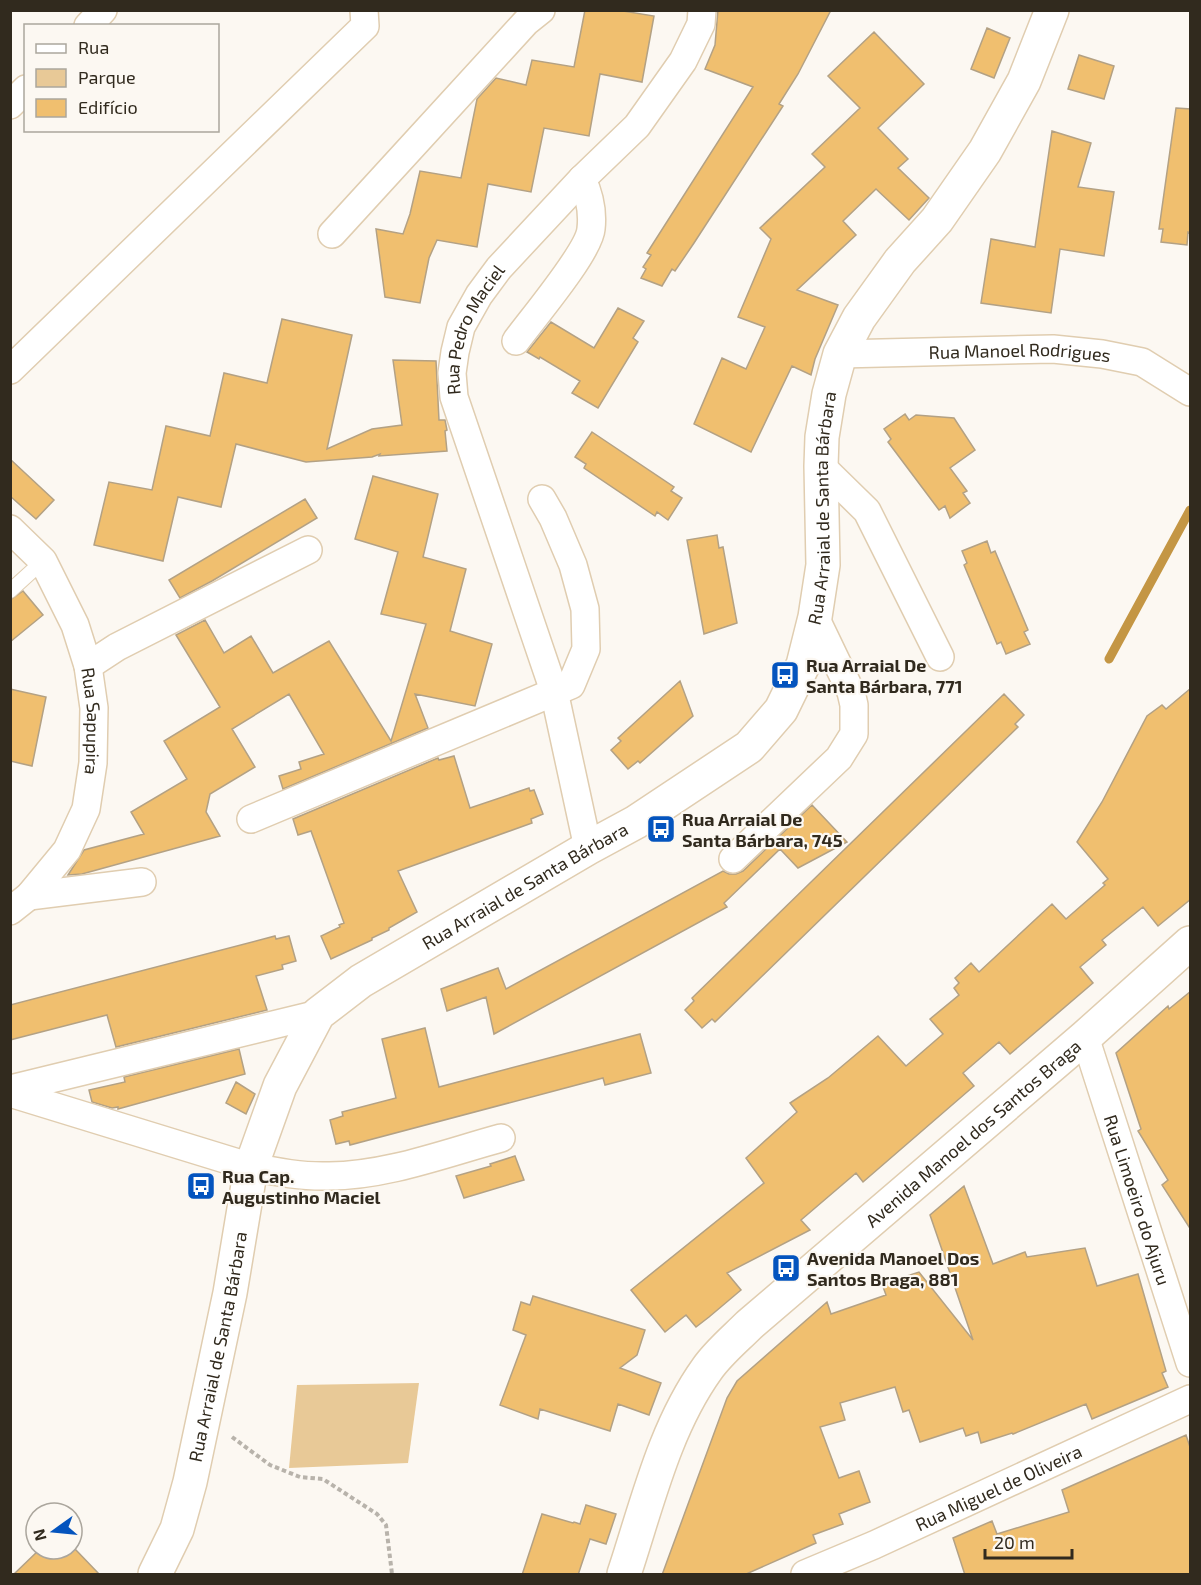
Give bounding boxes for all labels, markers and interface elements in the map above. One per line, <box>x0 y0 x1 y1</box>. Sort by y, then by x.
legend <box>24 24 219 132</box>
text: Rua <box>78 36 109 58</box>
text: Parque <box>78 66 136 88</box>
text: Edifício <box>78 96 138 118</box>
street label: Rua Pedro Maciel <box>441 259 509 396</box>
street label: Rua Manoel Rodrigues <box>928 338 1113 367</box>
street label: Rua Arraial de Santa Bárbara <box>803 389 840 627</box>
place label: Rua Arraial De Santa Bárbara, 771 <box>806 654 963 697</box>
bus stop icon: Rua Arraial De Santa Bárbara, 771 <box>769 659 801 691</box>
street label: Rua Sapupira <box>77 666 106 777</box>
place label: Rua Arraial De Santa Bárbara, 745 <box>682 808 843 851</box>
bus stop icon: Rua Arraial De Santa Bárbara, 745 <box>645 813 677 845</box>
street label: Rua Arraial de Santa Bárbara <box>418 818 632 954</box>
street label: Avenida Manoel dos Santos Braga <box>861 1035 1085 1231</box>
street label: Rua Limoeiro do Ajuru <box>1100 1112 1175 1288</box>
place label: Rua Cap. Augustinho Maciel <box>222 1165 381 1208</box>
bus stop icon: Rua Cap. Augustinho Maciel <box>185 1170 217 1202</box>
street label: Rua Arraial de Santa Bárbara <box>184 1230 251 1464</box>
place label: Avenida Manoel Dos Santos Braga, 881 <box>807 1247 979 1290</box>
bus stop icon: Avenida Manoel Dos Santos Braga, 881 <box>770 1252 802 1284</box>
street label: Rua Miguel de Oliveira <box>912 1440 1085 1535</box>
north arrow <box>24 1501 84 1561</box>
scale bar <box>985 1522 1072 1560</box>
text: N <box>28 1527 50 1543</box>
text: 20 m <box>994 1531 1035 1553</box>

